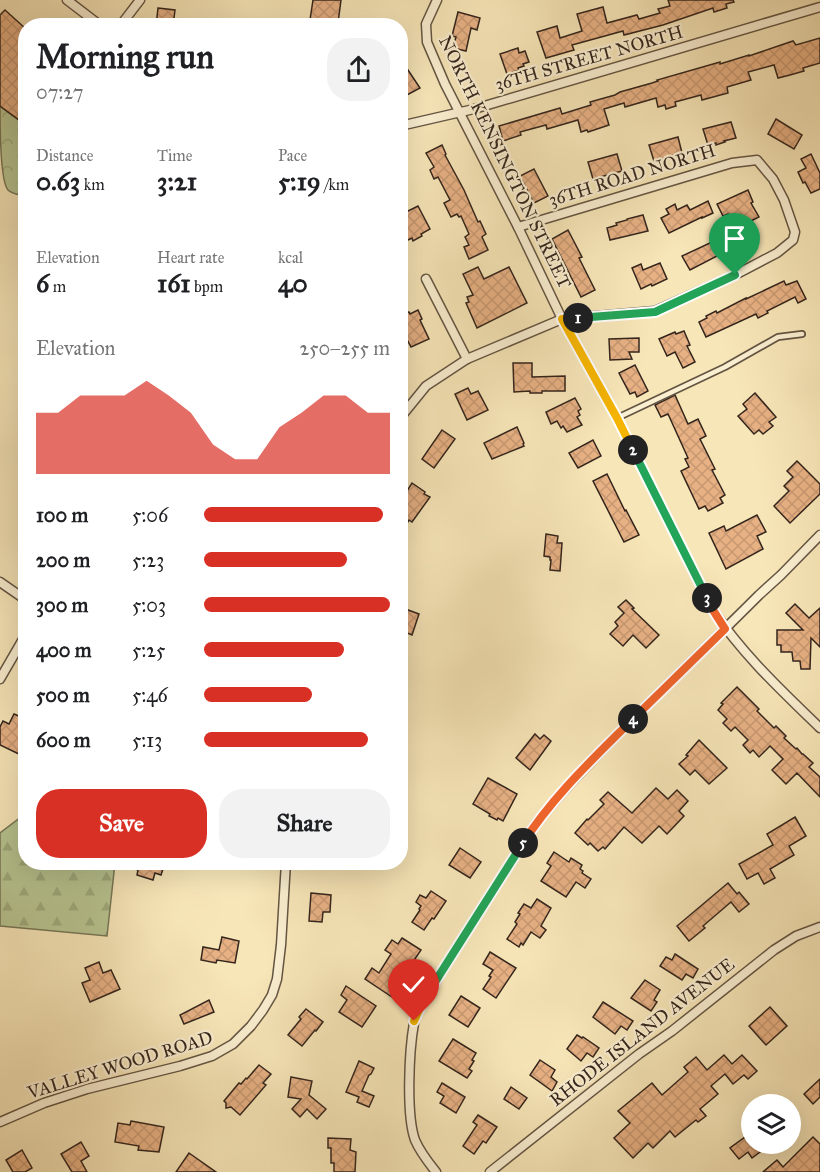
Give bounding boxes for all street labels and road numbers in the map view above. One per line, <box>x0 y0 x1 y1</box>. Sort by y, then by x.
street label: 36TH STREET NORTH <box>492 21 686 95</box>
street label: NORTH KENSINGTON STREET <box>434 32 576 292</box>
street label: 36TH ROAD NORTH <box>546 139 718 211</box>
street label: RHODE ISLAND AVENUE <box>545 953 739 1111</box>
street label: VALLEY WOOD ROAD <box>24 1026 215 1104</box>

